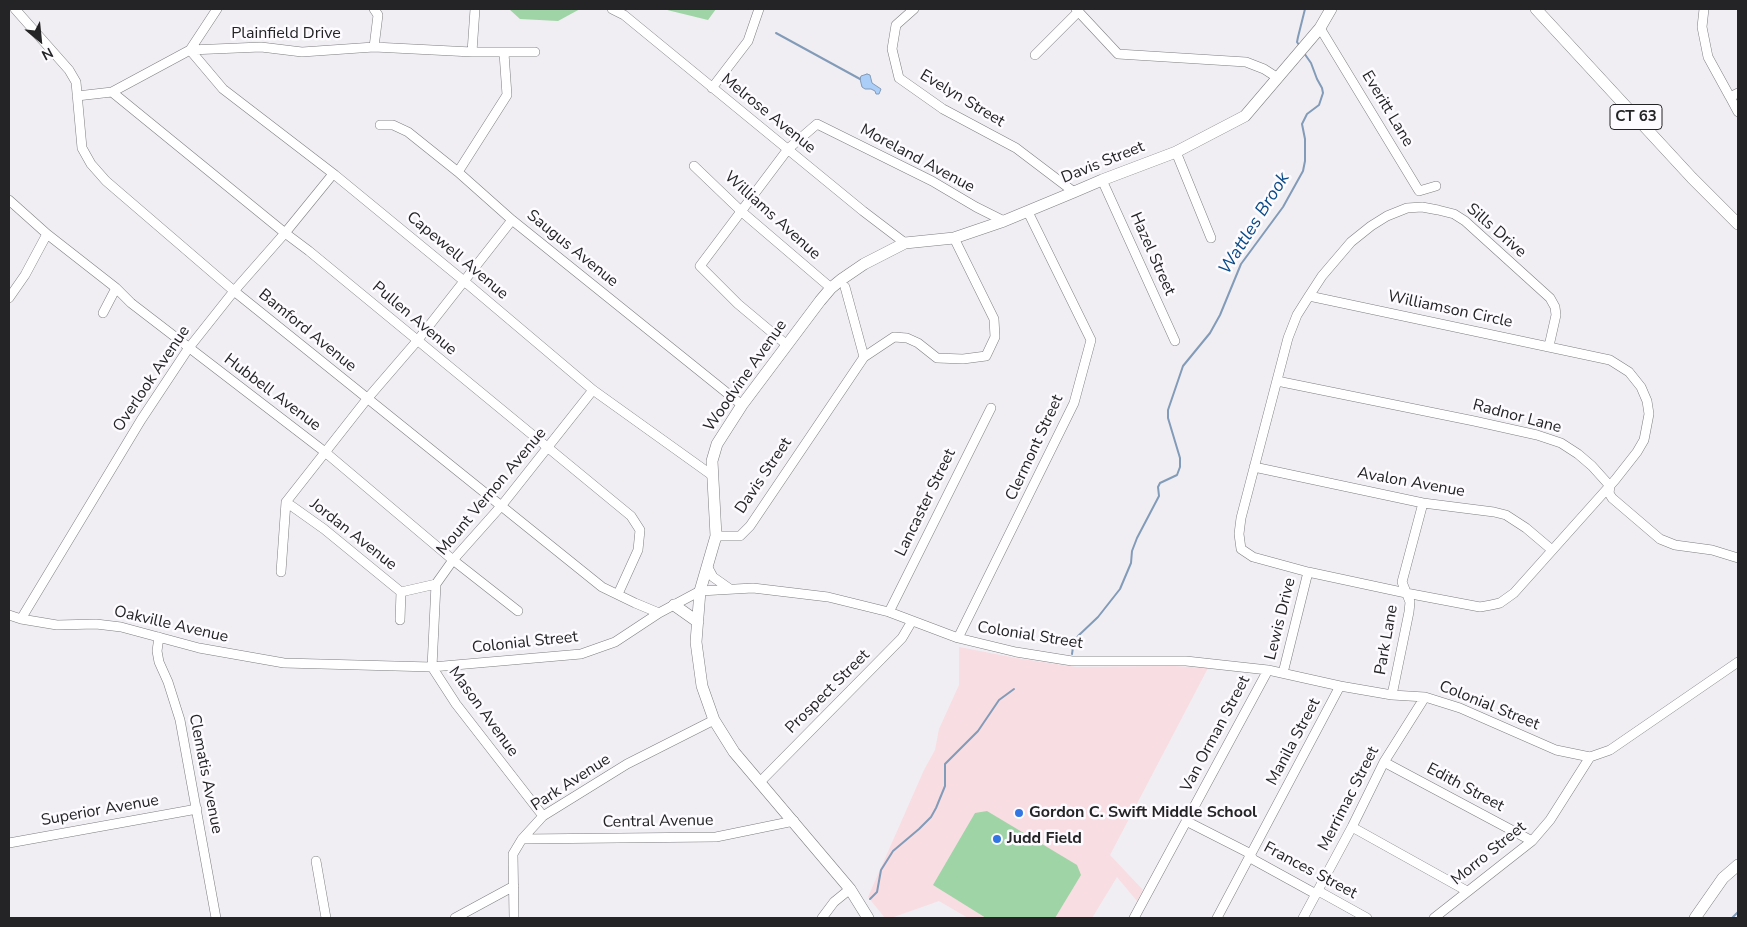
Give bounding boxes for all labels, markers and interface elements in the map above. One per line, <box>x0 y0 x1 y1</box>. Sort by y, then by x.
north arrow <box>15 15 65 65</box>
street label: Plainfield Drive <box>231 24 341 44</box>
text: N <box>38 43 56 65</box>
street label: Evelyn Street <box>916 66 1008 132</box>
street label: Everitt Lane <box>1357 68 1417 150</box>
street label: Melrose Avenue <box>717 70 819 158</box>
road number: CT 63 <box>1610 104 1662 130</box>
street label: Moreland Avenue <box>856 121 978 197</box>
street label: Davis Street <box>1059 138 1147 188</box>
street label: Williams Avenue <box>720 168 824 264</box>
water label: Wattles Brook <box>1215 169 1295 279</box>
street label: Sills Drive <box>1462 200 1530 262</box>
street label: Saugus Avenue <box>522 206 622 292</box>
street label: Capewell Avenue <box>402 208 512 304</box>
street label: Hazel Street <box>1125 209 1179 299</box>
street label: Pullen Avenue <box>368 278 460 360</box>
street label: Bamford Avenue <box>254 286 360 376</box>
street label: Williamson Circle <box>1386 287 1514 333</box>
street label: Woodvine Avenue <box>700 316 792 436</box>
street label: Overlook Avenue <box>109 322 195 436</box>
street label: Hubbell Avenue <box>220 350 324 436</box>
street label: Clermont Street <box>1002 392 1068 504</box>
street label: Radnor Lane <box>1471 396 1563 438</box>
street label: Mount Vernon Avenue <box>433 424 551 560</box>
street label: Davis Street <box>732 434 796 518</box>
street label: Lancaster Street <box>892 446 960 560</box>
street label: Avalon Avenue <box>1356 464 1466 502</box>
street label: Jordan Avenue <box>306 495 400 575</box>
street label: Lewis Drive <box>1262 576 1300 662</box>
street label: Oakville Avenue <box>112 602 230 648</box>
street label: Park Lane <box>1371 603 1403 677</box>
street label: Colonial Street <box>976 618 1084 654</box>
street label: Colonial Street <box>471 628 579 658</box>
street label: Prospect Street <box>782 646 874 738</box>
street label: Mason Avenue <box>444 663 522 761</box>
street label: Van Orman Street <box>1177 673 1255 795</box>
street label: Colonial Street <box>1436 677 1542 735</box>
street label: Manila Street <box>1263 695 1325 789</box>
street label: Clematis Avenue <box>184 712 226 836</box>
street label: Merrimac Street <box>1314 744 1384 854</box>
street label: Park Avenue <box>528 750 614 816</box>
street label: Edith Street <box>1423 760 1507 816</box>
street label: Superior Avenue <box>40 791 160 831</box>
place label: Gordon C. Swift Middle School <box>1029 803 1257 823</box>
marker: Gordon C. Swift Middle School <box>1013 807 1025 819</box>
street label: Central Avenue <box>602 811 714 833</box>
street label: Morro Street <box>1448 818 1530 890</box>
place label: Judd Field <box>1007 829 1082 849</box>
marker: Judd Field <box>991 833 1003 845</box>
street label: Frances Street <box>1260 838 1360 904</box>

